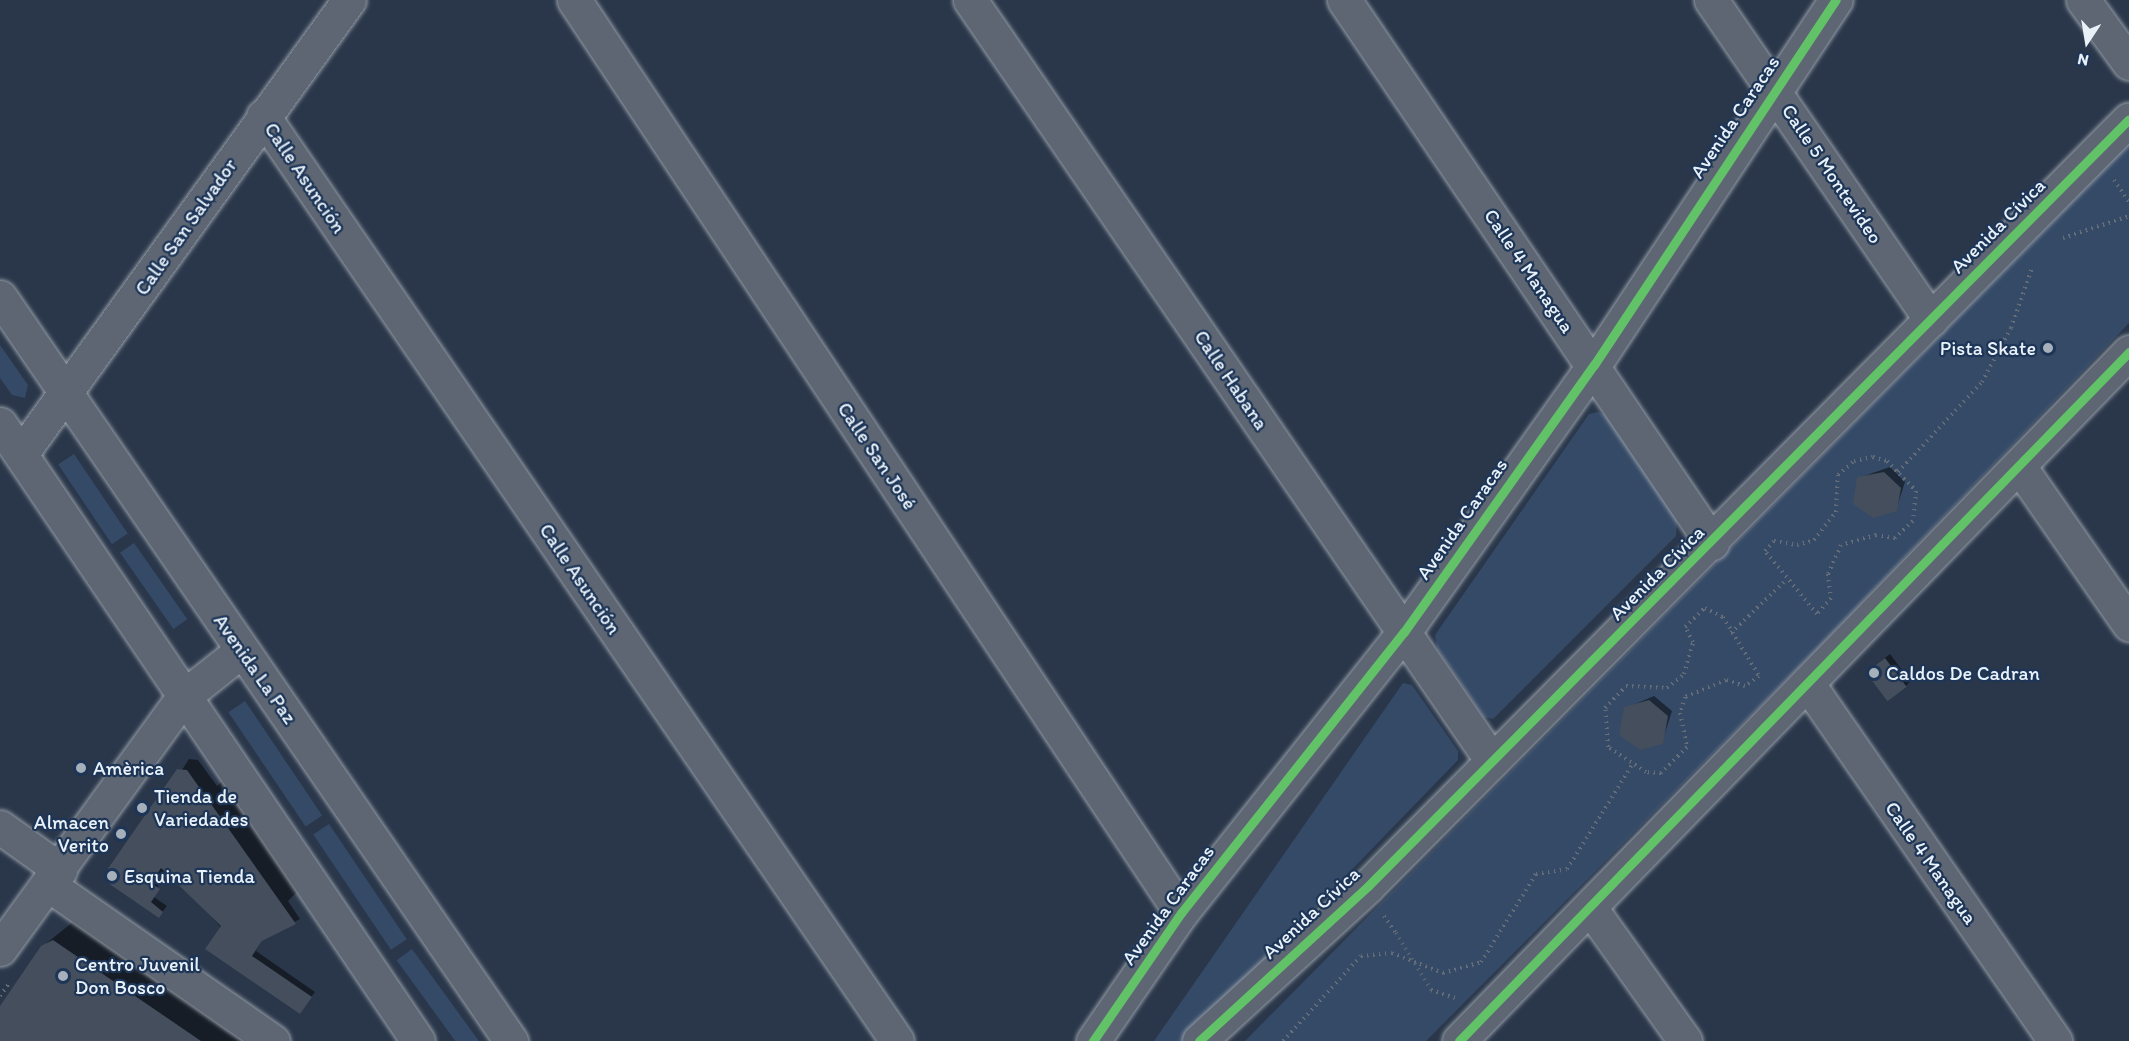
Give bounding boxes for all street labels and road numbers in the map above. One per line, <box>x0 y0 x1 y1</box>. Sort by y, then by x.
street label: Avenida Caracas <box>1685 51 1785 183</box>
street label: Calle 5 Montevideo <box>1777 100 1887 248</box>
street label: Calle Asunción <box>259 118 351 238</box>
street label: Calle San Salvador <box>130 154 242 300</box>
street label: Avenida Cívica <box>1946 174 2050 278</box>
street label: Calle 4 Managua <box>1479 205 1579 337</box>
street label: Calle Habana <box>1189 326 1273 434</box>
street label: Calle San José <box>832 398 922 514</box>
street label: Avenida Caracas <box>1411 454 1513 584</box>
street label: Calle Asunción <box>534 519 626 639</box>
street label: Avenida Cívica <box>1605 521 1709 625</box>
street label: Avenida La Paz <box>208 610 302 728</box>
street label: Calle 4 Managua <box>1880 797 1982 929</box>
street label: Avenida Caracas <box>1116 840 1220 970</box>
street label: Avenida Cívica <box>1257 862 1365 964</box>

